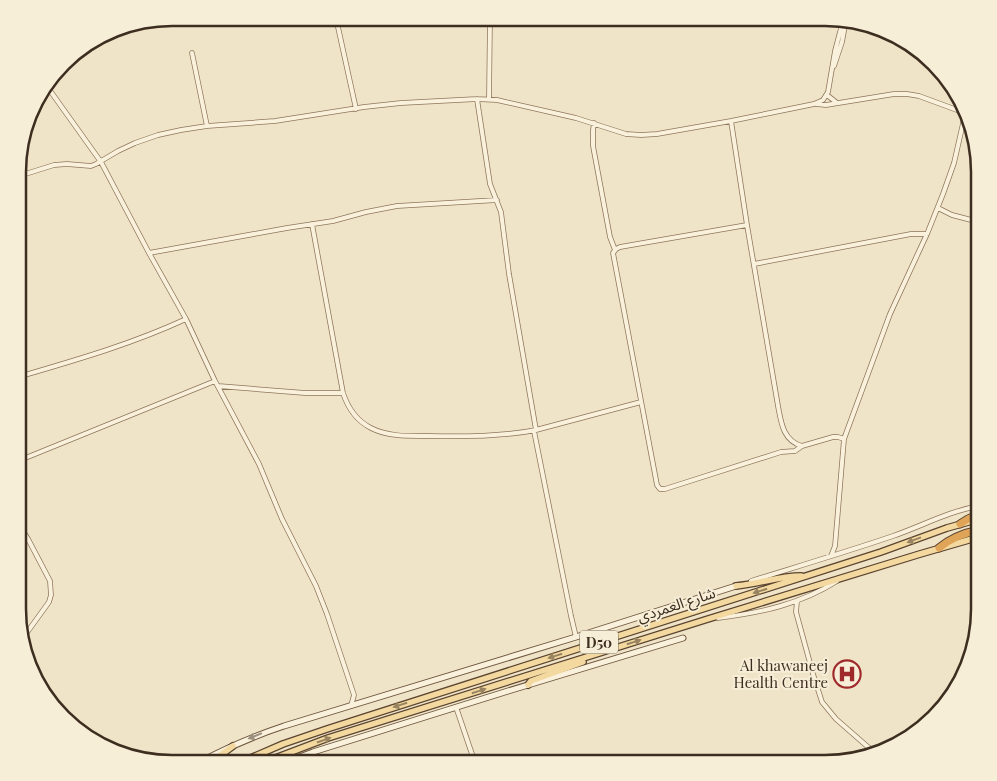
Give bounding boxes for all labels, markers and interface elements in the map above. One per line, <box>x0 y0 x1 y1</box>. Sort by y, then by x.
one-way arrow <box>907 537 922 544</box>
street label: شارع العمردي <box>634 582 719 629</box>
one-way arrow <box>752 587 767 595</box>
road number: D50 <box>580 630 618 654</box>
one-way arrow <box>627 638 642 645</box>
one-way arrow <box>547 652 562 660</box>
place label: Al khawaneej Health Centre <box>734 655 828 692</box>
hospital icon: Al khawaneej Health Centre <box>832 659 862 689</box>
one-way arrow <box>472 686 487 694</box>
one-way arrow <box>392 702 407 710</box>
one-way arrow <box>248 733 262 741</box>
one-way arrow <box>317 735 332 743</box>

